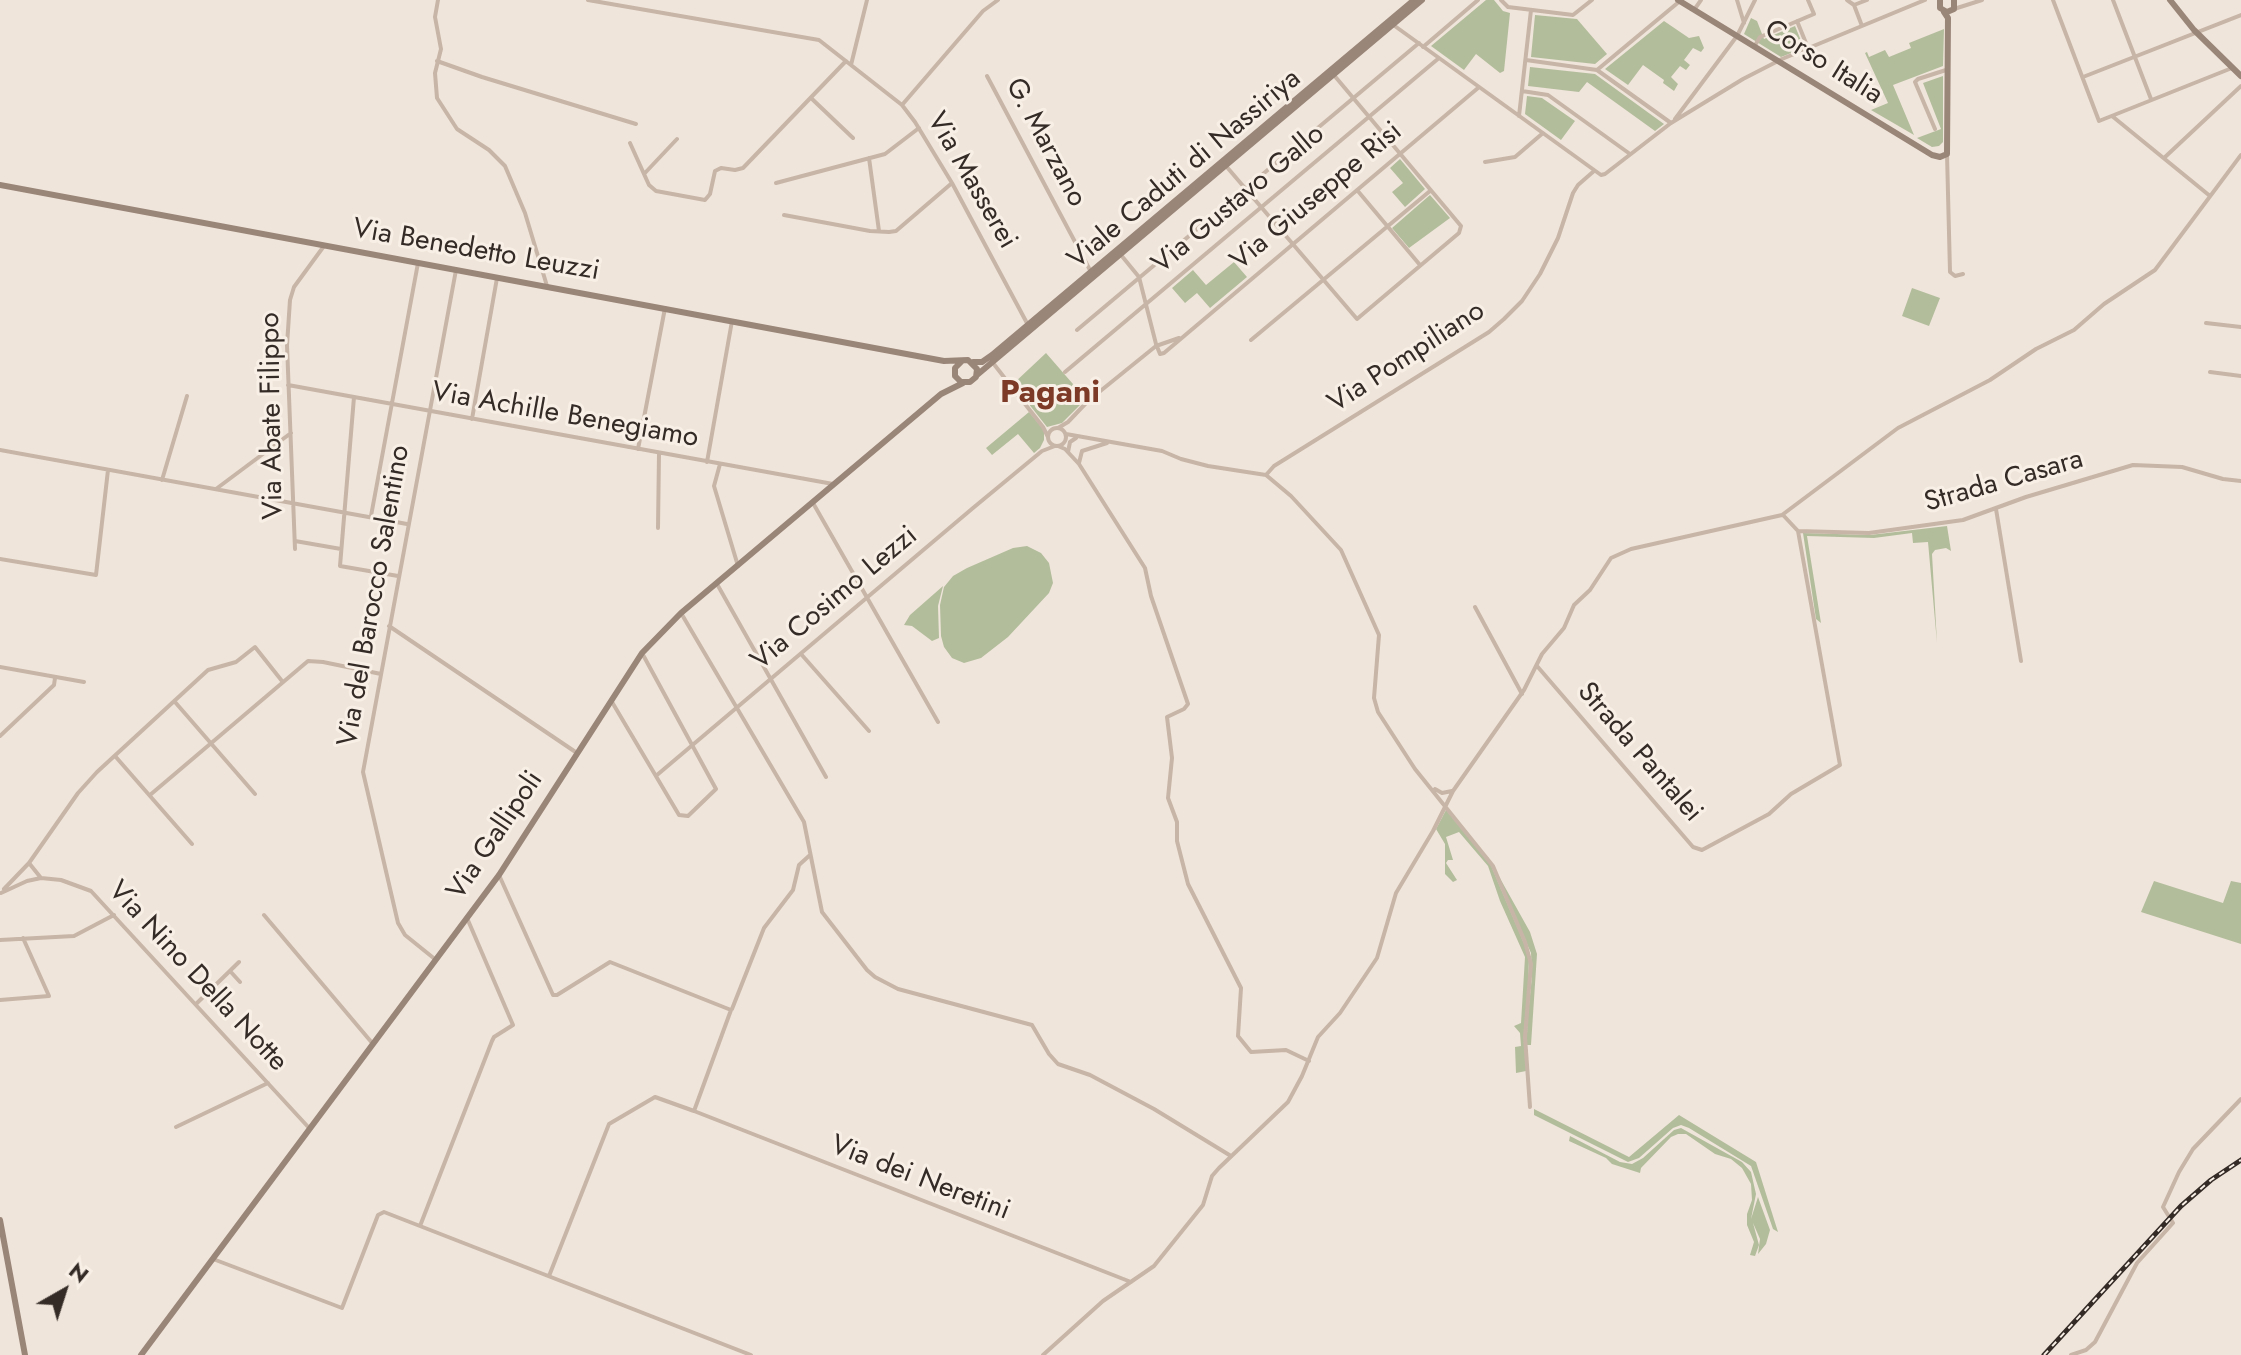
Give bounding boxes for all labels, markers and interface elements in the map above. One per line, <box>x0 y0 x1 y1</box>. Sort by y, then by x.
street label: Corso Italia <box>1758 13 1888 113</box>
street label: Viale Caduti di Nassiriya <box>1062 63 1308 277</box>
street label: G. Marzano <box>997 73 1093 213</box>
street label: Via Masserei <box>919 107 1023 255</box>
street label: Via Giuseppe Risi <box>1225 116 1409 278</box>
street label: Via Gustavo Gallo <box>1146 118 1332 282</box>
street label: Via Benedetto Leuzzi <box>350 213 602 289</box>
street label: Via Pompiliano <box>1323 295 1491 421</box>
street label: Via Abate Filippo <box>254 312 292 520</box>
district label: Pagani <box>1000 375 1100 413</box>
street label: Via Achille Benegiamo <box>429 376 701 456</box>
street label: Via del Barocco Salentino <box>332 443 418 749</box>
street label: Strada Casara <box>1921 443 2087 521</box>
street label: Via Cosimo Lezzi <box>745 520 925 678</box>
street label: Strada Pantalei <box>1569 676 1709 830</box>
street label: Via Gallipoli <box>441 765 551 907</box>
street label: Via Nino Della Notte <box>100 875 294 1079</box>
street label: Via dei Neretini <box>826 1129 1014 1229</box>
north arrow <box>24 1251 104 1331</box>
text: N <box>62 1254 96 1290</box>

